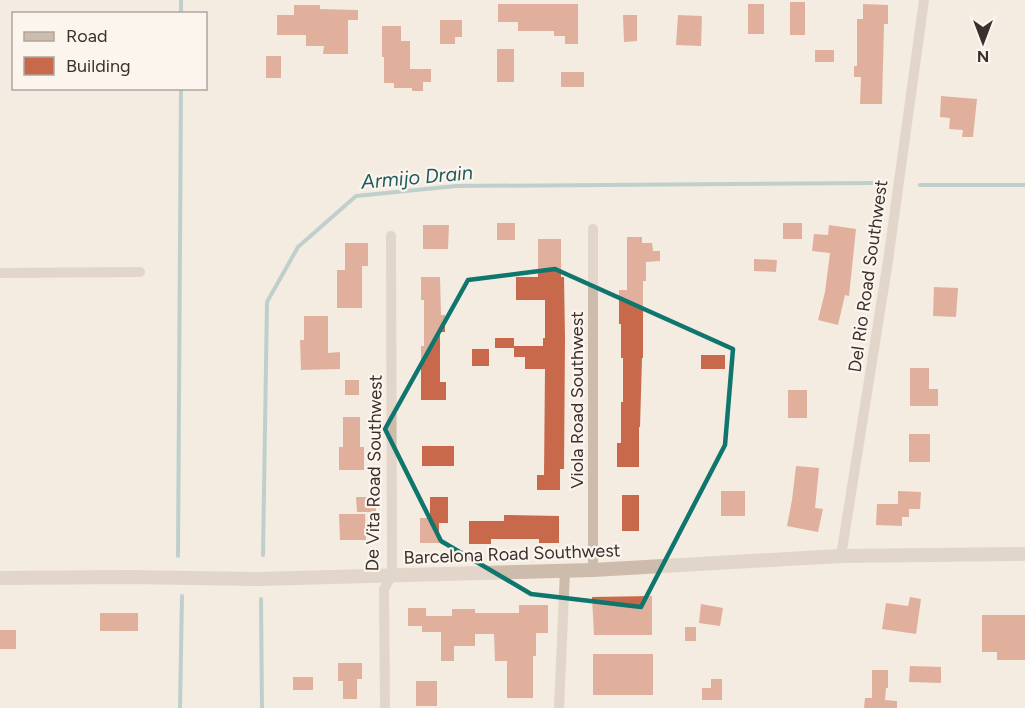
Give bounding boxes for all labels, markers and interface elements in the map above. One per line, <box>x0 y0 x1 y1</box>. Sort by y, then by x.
legend <box>12 12 207 90</box>
north arrow <box>953 12 1013 72</box>
text: Road <box>66 25 107 47</box>
text: N <box>977 47 989 66</box>
text: Building <box>66 55 131 77</box>
water label: Armijo Drain <box>359 160 474 194</box>
street label: Del Rio Road Southwest <box>844 178 892 374</box>
street label: Viola Road Southwest <box>566 311 588 489</box>
street label: De Vita Road Southwest <box>361 374 387 572</box>
street label: Barcelona Road Southwest <box>403 539 621 569</box>

